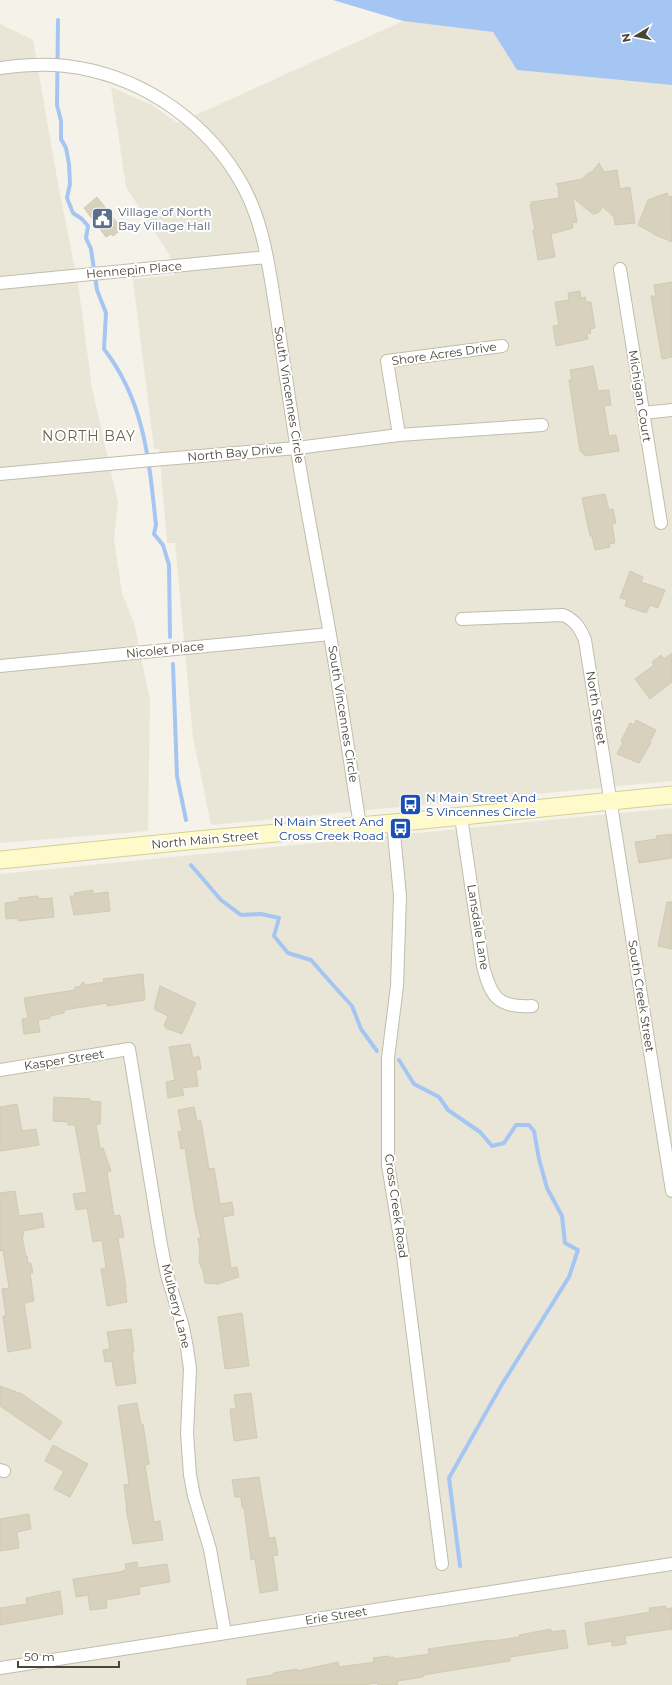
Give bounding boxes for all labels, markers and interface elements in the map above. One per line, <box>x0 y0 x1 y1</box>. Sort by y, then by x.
north arrow <box>616 16 656 56</box>
text: N <box>618 32 634 43</box>
place label: Village of North Bay Village Hall <box>118 204 212 233</box>
public building icon: Village of North Bay Village Hall <box>90 206 116 232</box>
street label: Hennepin Place <box>86 258 182 281</box>
street label: South Vincennes Circle <box>271 325 308 465</box>
street label: Shore Acres Drive <box>391 339 497 368</box>
street label: Michigan Court <box>626 349 655 443</box>
district label: NORTH BAY <box>42 427 136 445</box>
street label: North Bay Drive <box>187 441 283 464</box>
street label: Nicolet Place <box>125 638 205 661</box>
street label: South Vincennes Circle <box>325 644 362 784</box>
street label: North Street <box>583 670 610 746</box>
place label: N Main Street And S Vincennes Circle <box>426 790 536 819</box>
bus stop icon: N Main Street And S Vincennes Circle <box>398 792 424 818</box>
place label: N Main Street And Cross Creek Road <box>274 814 384 843</box>
bus stop icon: N Main Street And Cross Creek Road <box>387 816 413 842</box>
street label: North Main Street <box>151 827 259 852</box>
street label: Lansdale Lane <box>464 883 493 971</box>
street label: South Creek Street <box>625 939 658 1053</box>
street label: Kasper Street <box>23 1046 105 1073</box>
street label: Cross Creek Road <box>382 1153 411 1259</box>
street label: Mulberry Lane <box>159 1262 194 1350</box>
street label: Erie Street <box>304 1603 368 1628</box>
scale bar <box>18 1643 119 1669</box>
text: 50 m <box>24 1649 55 1664</box>

